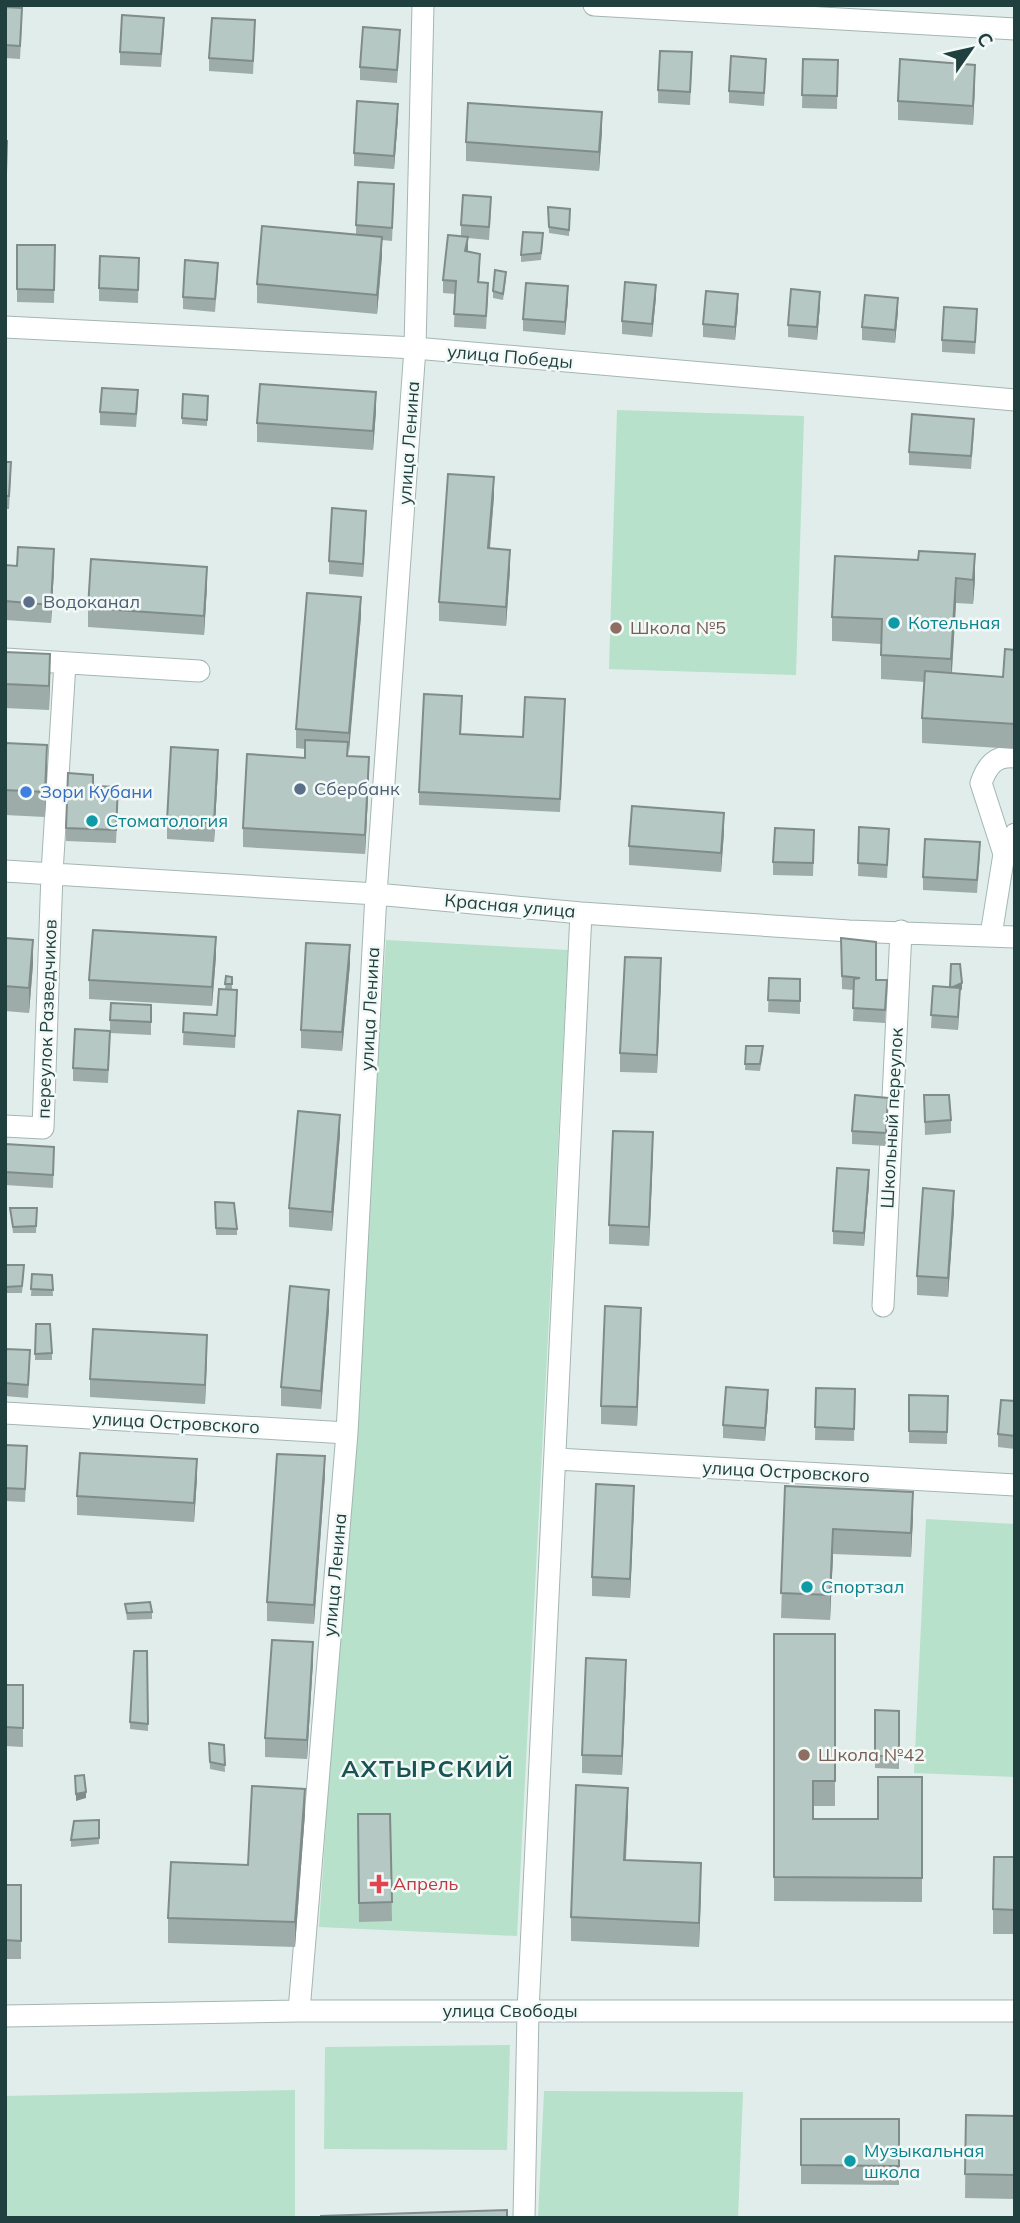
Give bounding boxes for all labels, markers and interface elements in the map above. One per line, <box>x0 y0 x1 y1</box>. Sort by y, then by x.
north arrow <box>936 14 1006 84</box>
text: С <box>972 27 999 52</box>
street label: улица Победы <box>446 340 574 373</box>
street label: улица Ленина <box>393 380 424 506</box>
place label: Водоканал <box>43 590 140 613</box>
marker: Водоканал <box>21 594 37 610</box>
place label: Котельная <box>908 611 1000 634</box>
marker: Котельная <box>886 615 902 631</box>
place label: Школа №5 <box>630 616 726 639</box>
marker: Школа №5 <box>608 620 624 636</box>
place label: Сбербанк <box>314 777 400 800</box>
place label: Зори Кубани <box>40 780 153 803</box>
marker: Сбербанк <box>292 781 308 797</box>
marker: Зори Кубани <box>18 784 34 800</box>
place label: Стоматология <box>106 809 228 832</box>
marker: Стоматология <box>84 813 100 829</box>
street label: Красная улица <box>443 888 577 923</box>
street label: переулок Разведчиков <box>32 919 61 1119</box>
street label: улица Ленина <box>355 946 384 1072</box>
street label: Школьный переулок <box>875 1027 908 1209</box>
street label: улица Островского <box>92 1407 260 1438</box>
street label: улица Островского <box>702 1456 870 1487</box>
street label: улица Ленина <box>318 1512 351 1638</box>
place label: Спортзал <box>821 1575 904 1598</box>
marker: Спортзал <box>799 1579 815 1595</box>
place label: Школа №42 <box>818 1743 925 1766</box>
marker: Школа №42 <box>796 1747 812 1763</box>
district label: АХТЫРСКИЙ <box>341 1753 515 1783</box>
place label: Апрель <box>393 1872 458 1895</box>
marker: Апрель <box>371 1876 387 1892</box>
street label: улица Свободы <box>442 1999 578 2022</box>
place label: Музыкальная школа <box>864 2139 984 2183</box>
marker: Музыкальная школа <box>842 2153 858 2169</box>

